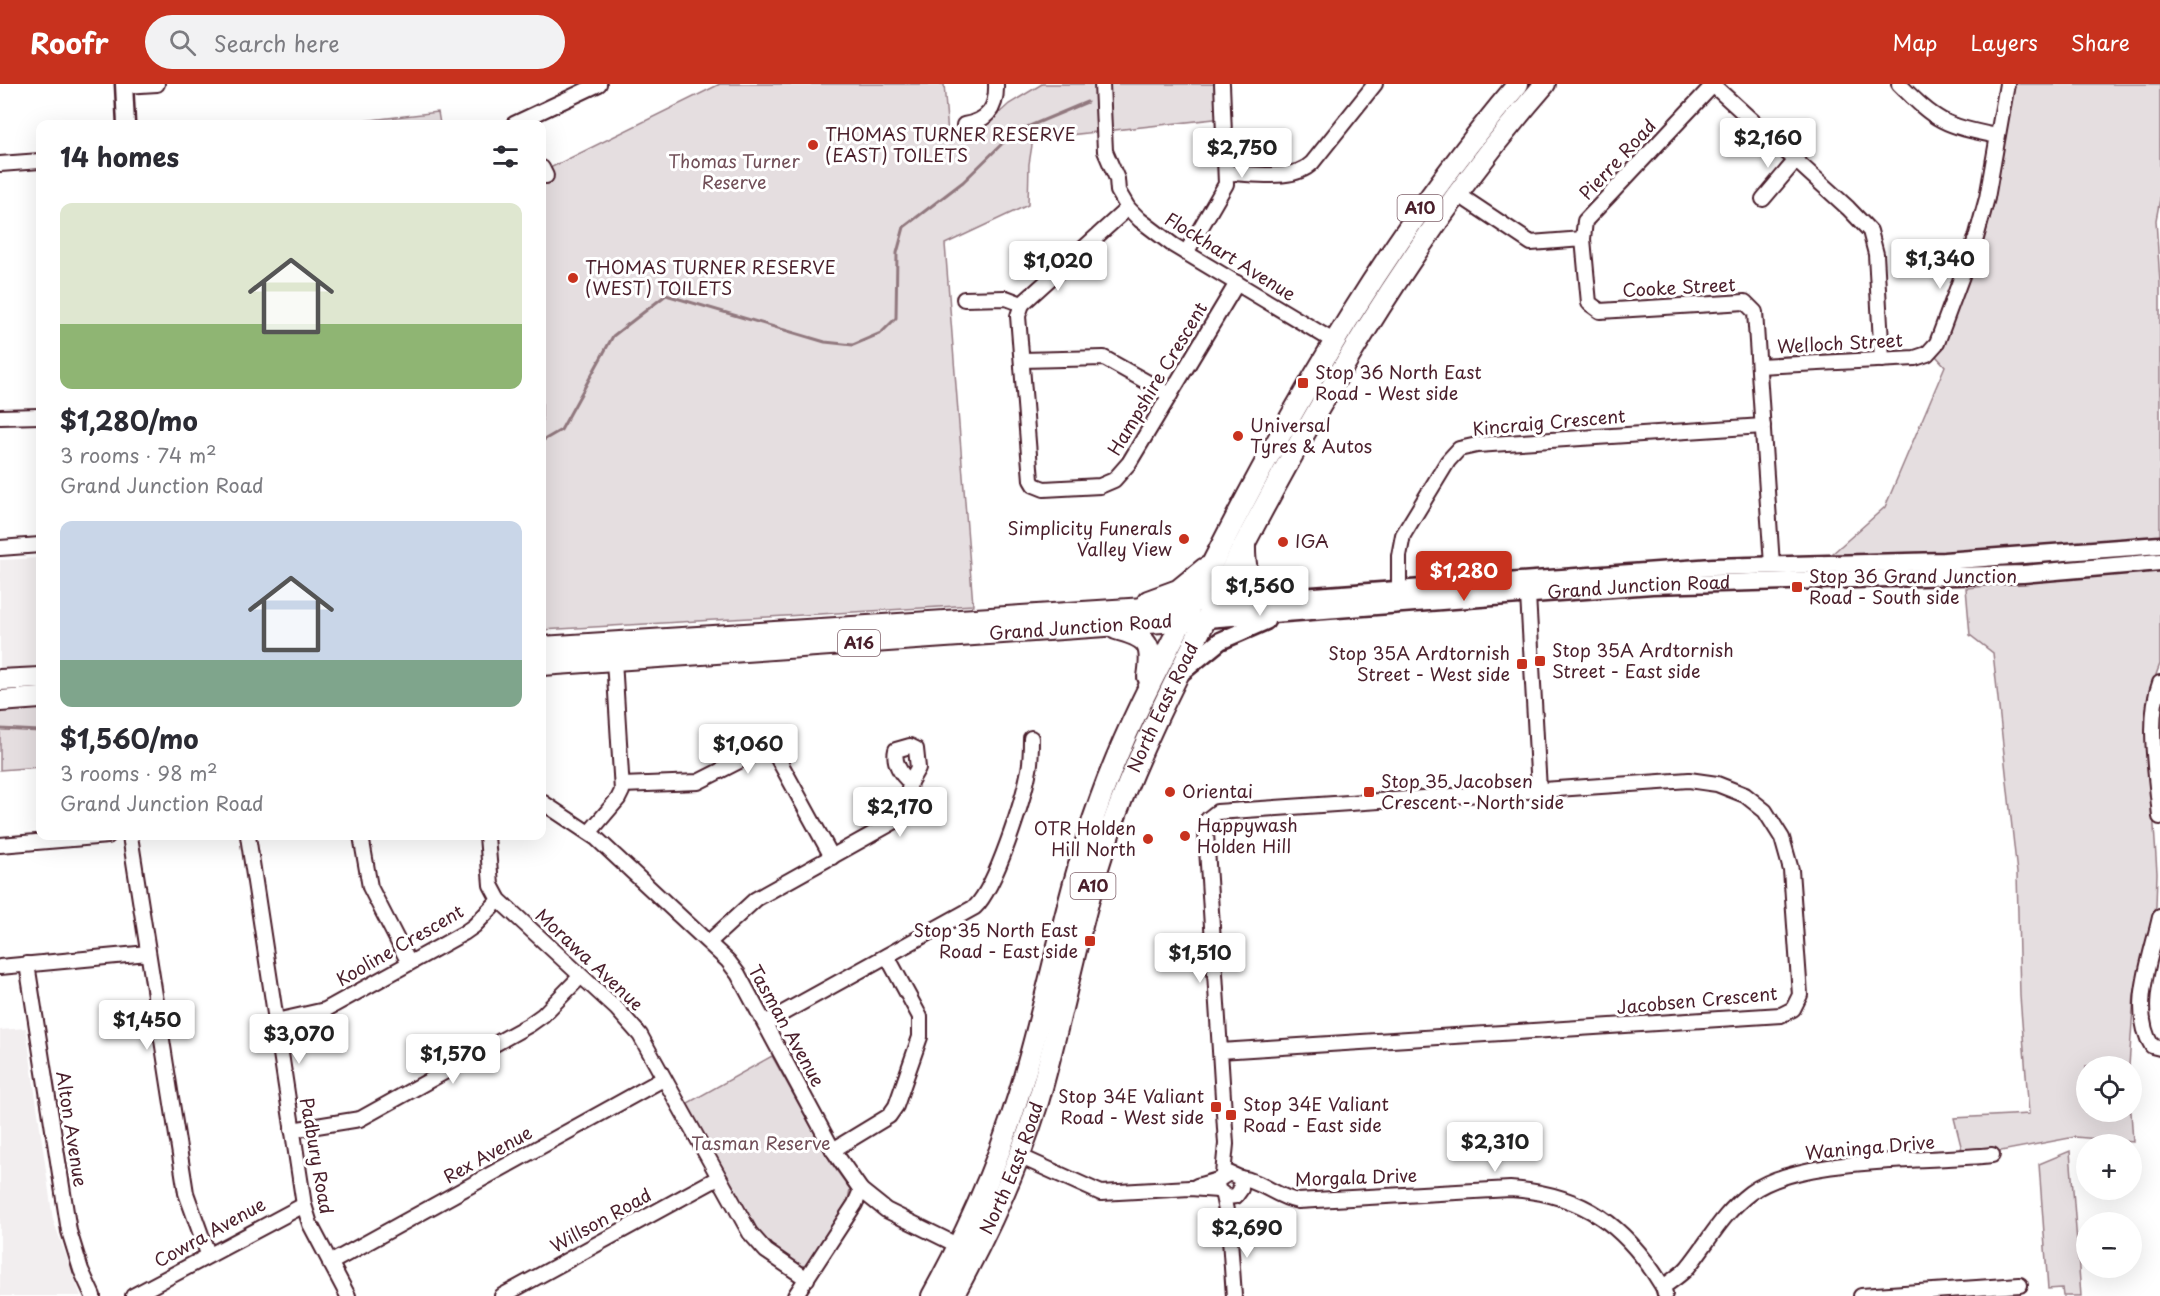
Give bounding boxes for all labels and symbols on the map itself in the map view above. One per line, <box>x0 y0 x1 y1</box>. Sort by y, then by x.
street label: Pierre Road <box>1572 112 1662 205</box>
pin: $2,160 <box>1719 118 1817 169</box>
place label: THOMAS TURNER RESERVE (EAST) TOILETS <box>825 120 1076 168</box>
pin: $2,750 <box>1193 128 1291 179</box>
marker: THOMAS TURNER RESERVE (EAST) TOILETS <box>806 138 820 152</box>
park label: Thomas Turner Reserve <box>668 147 800 195</box>
road number: A10 <box>1398 195 1442 221</box>
street label: Flockhart Avenue <box>1160 205 1302 307</box>
pin: $1,340 <box>1891 239 1989 290</box>
pin: $1,020 <box>1009 241 1107 292</box>
place label: THOMAS TURNER RESERVE (WEST) TOILETS <box>585 253 836 301</box>
street label: Cooke Street <box>1622 270 1736 303</box>
marker: THOMAS TURNER RESERVE (WEST) TOILETS <box>566 271 580 285</box>
street label: Hampshire Crescent <box>1100 296 1213 460</box>
street label: Welloch Street <box>1776 326 1904 359</box>
place label: Stop 36 North East Road - West side <box>1315 358 1482 406</box>
marker: Stop 36 North East Road - West side <box>1296 376 1310 390</box>
street label: Kincraig Crescent <box>1471 401 1626 442</box>
place label: Universal Tyres & Autos <box>1250 411 1372 459</box>
marker: Universal Tyres & Autos <box>1231 429 1245 443</box>
place label: Simplicity Funerals Valley View <box>1007 514 1172 562</box>
place label: IGA <box>1295 527 1329 554</box>
marker: Simplicity Funerals Valley View <box>1177 532 1191 546</box>
marker: IGA <box>1276 535 1290 549</box>
pin: $1,280 <box>1415 551 1513 602</box>
place label: Stop 36 Grand Junction Road - South side <box>1809 562 2017 610</box>
pin: $1,560 <box>1211 566 1309 617</box>
street label: Grand Junction Road <box>1546 568 1731 605</box>
marker: Stop 36 Grand Junction Road - South side <box>1790 580 1804 594</box>
street label: Grand Junction Road <box>988 606 1173 646</box>
road number: A16 <box>838 630 880 656</box>
place label: Stop 35A Ardtornish Street - East side <box>1552 636 1734 684</box>
street label: North East Road <box>1119 637 1204 776</box>
place label: Stop 35A Ardtornish Street - West side <box>1328 639 1510 687</box>
marker: Stop 35A Ardtornish Street - East side <box>1533 654 1547 668</box>
marker: Stop 35A Ardtornish Street - West side <box>1515 657 1529 671</box>
pin: $1,060 <box>699 724 797 775</box>
place label: Stop 35 Jacobsen Crescent - North side <box>1381 767 1564 815</box>
place label: Orientai <box>1182 777 1253 804</box>
marker: Orientai <box>1163 785 1177 799</box>
marker: Stop 35 Jacobsen Crescent - North side <box>1362 785 1376 799</box>
pin: $2,170 <box>851 787 949 838</box>
place label: Happywash Holden Hill <box>1197 811 1298 859</box>
place label: OTR Holden Hill North <box>1034 814 1136 862</box>
marker: Happywash Holden Hill <box>1178 829 1192 843</box>
marker: OTR Holden Hill North <box>1141 832 1155 846</box>
road number: A10 <box>1070 873 1116 899</box>
street label: Kooline Crescent <box>330 897 468 992</box>
street label: Morawa Avenue <box>530 902 650 1016</box>
place label: Stop 35 North East Road - East side <box>913 916 1078 964</box>
pin: $1,510 <box>1151 933 1249 984</box>
marker: Stop 35 North East Road - East side <box>1083 934 1097 948</box>
street label: Tasman Avenue <box>743 959 832 1091</box>
street label: Jacobsen Crescent <box>1615 979 1778 1020</box>
pin: $1,450 <box>98 1000 196 1051</box>
pin: $3,070 <box>250 1014 348 1065</box>
pin: $1,570 <box>404 1034 502 1085</box>
street label: Alton Avenue <box>50 1069 95 1189</box>
place label: Stop 34E Valiant Road - West side <box>1058 1082 1204 1130</box>
place label: Stop 34E Valiant Road - East side <box>1243 1090 1389 1138</box>
street label: Padbury Road <box>294 1095 341 1216</box>
street label: North East Road <box>972 1098 1049 1239</box>
marker: Stop 34E Valiant Road - West side <box>1209 1100 1223 1114</box>
marker: Stop 34E Valiant Road - East side <box>1224 1108 1238 1122</box>
street label: Rex Avenue <box>438 1118 537 1189</box>
pin: $2,310 <box>1446 1122 1544 1173</box>
street label: Waninga Drive <box>1804 1127 1936 1166</box>
park label: Tasman Reserve <box>691 1129 831 1156</box>
street label: Morgala Drive <box>1294 1161 1418 1192</box>
street label: Willson Road <box>545 1181 656 1259</box>
street label: Cowra Avenue <box>149 1190 270 1273</box>
pin: $2,690 <box>1198 1208 1296 1259</box>

